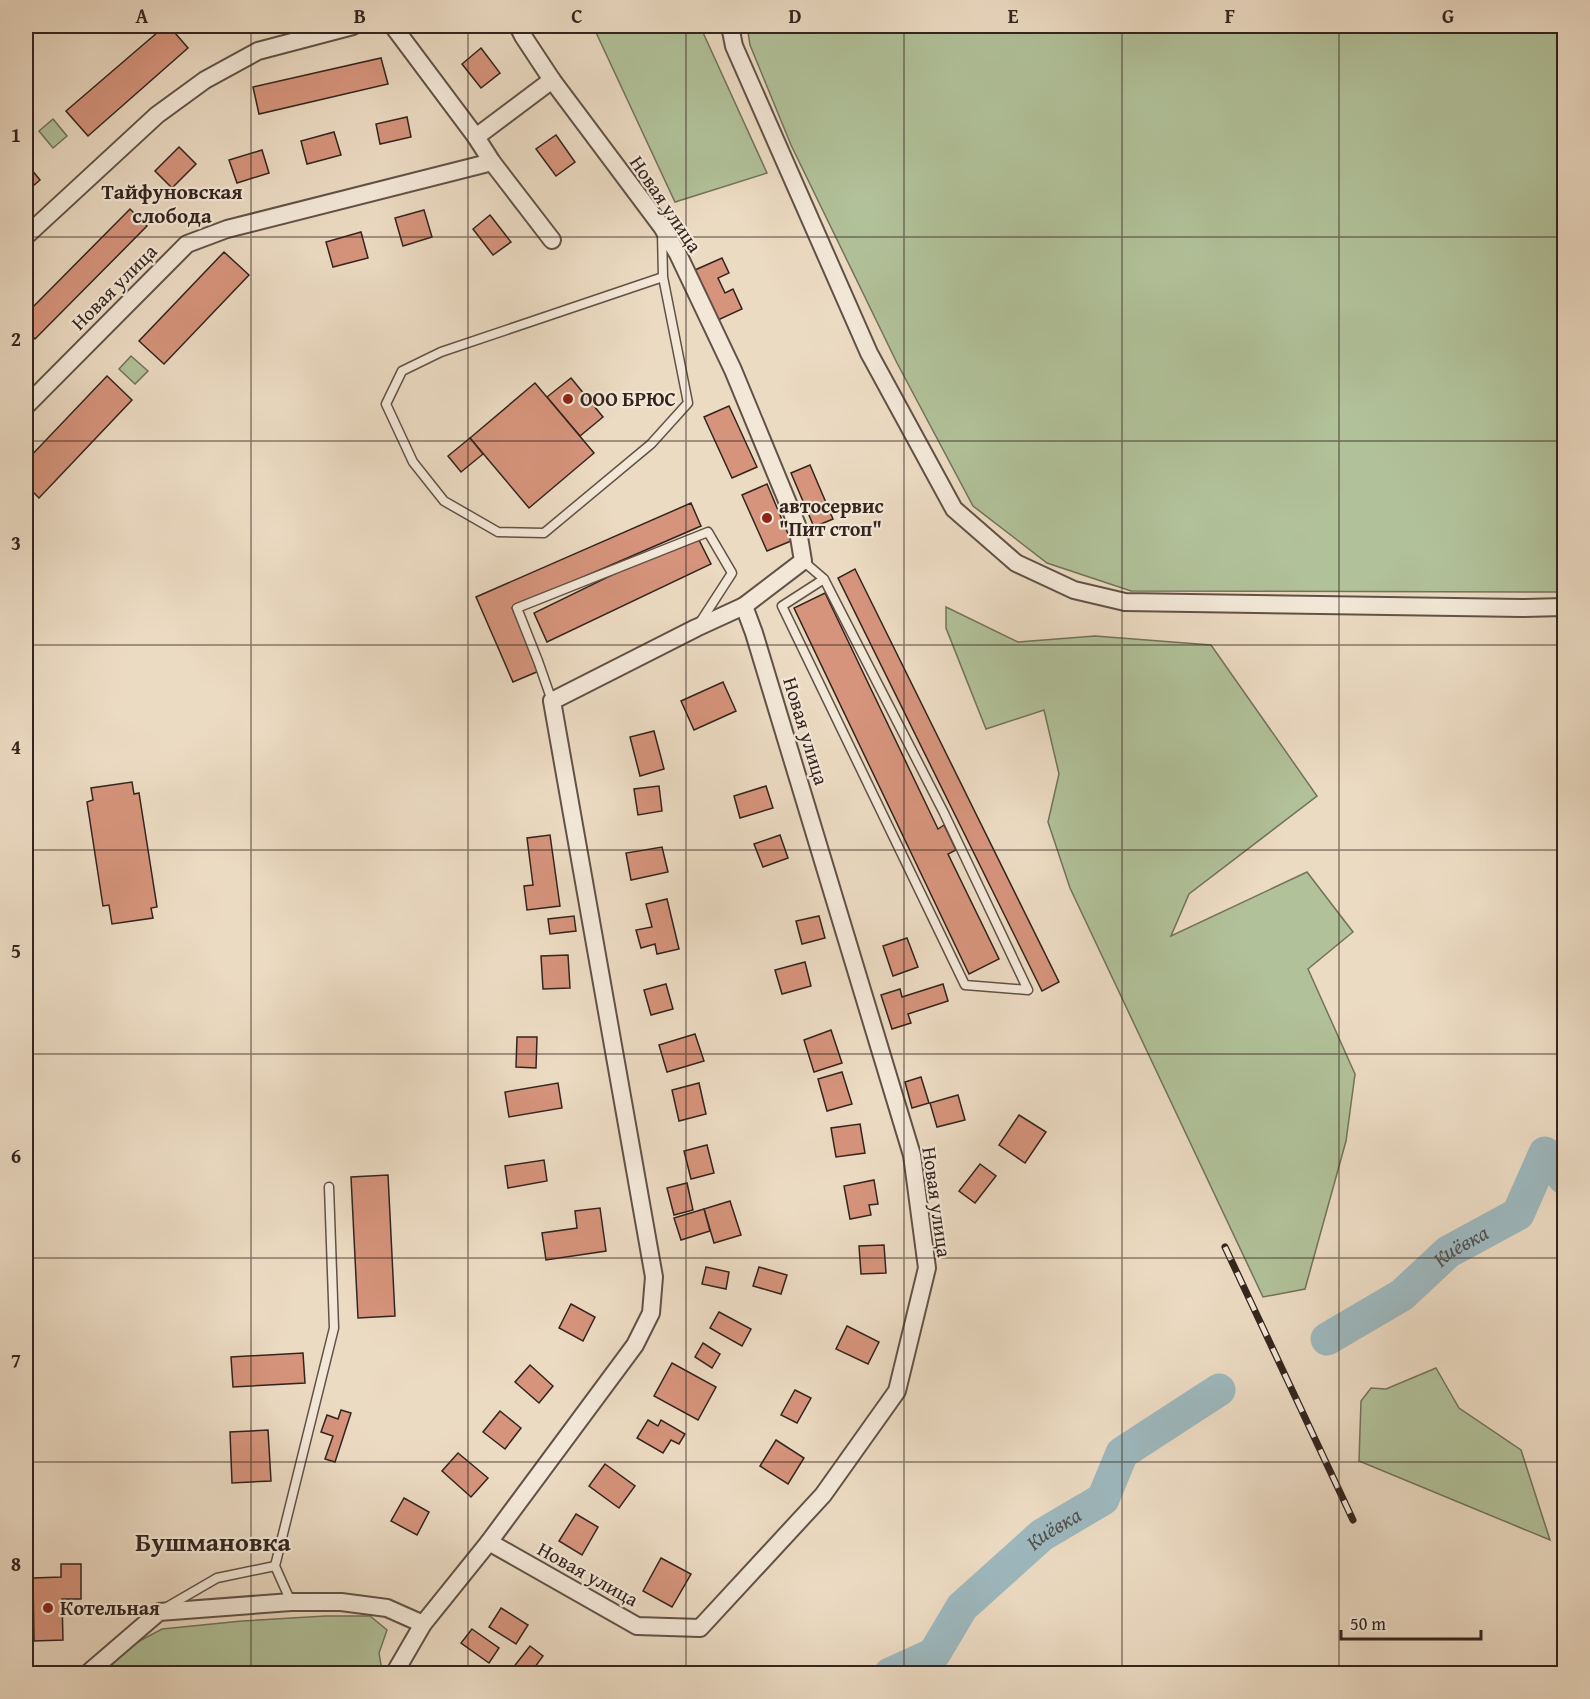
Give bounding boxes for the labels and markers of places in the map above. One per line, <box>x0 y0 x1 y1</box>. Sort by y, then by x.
place label: ООО БРЮС <box>580 384 676 413</box>
marker: ООО БРЮС <box>561 392 575 406</box>
place label: автосервис "Пит стоп" <box>779 491 884 543</box>
marker: автосервис "Пит стоп" <box>760 511 774 525</box>
place label: Котельная <box>60 1593 160 1622</box>
marker: Котельная <box>41 1601 55 1615</box>

